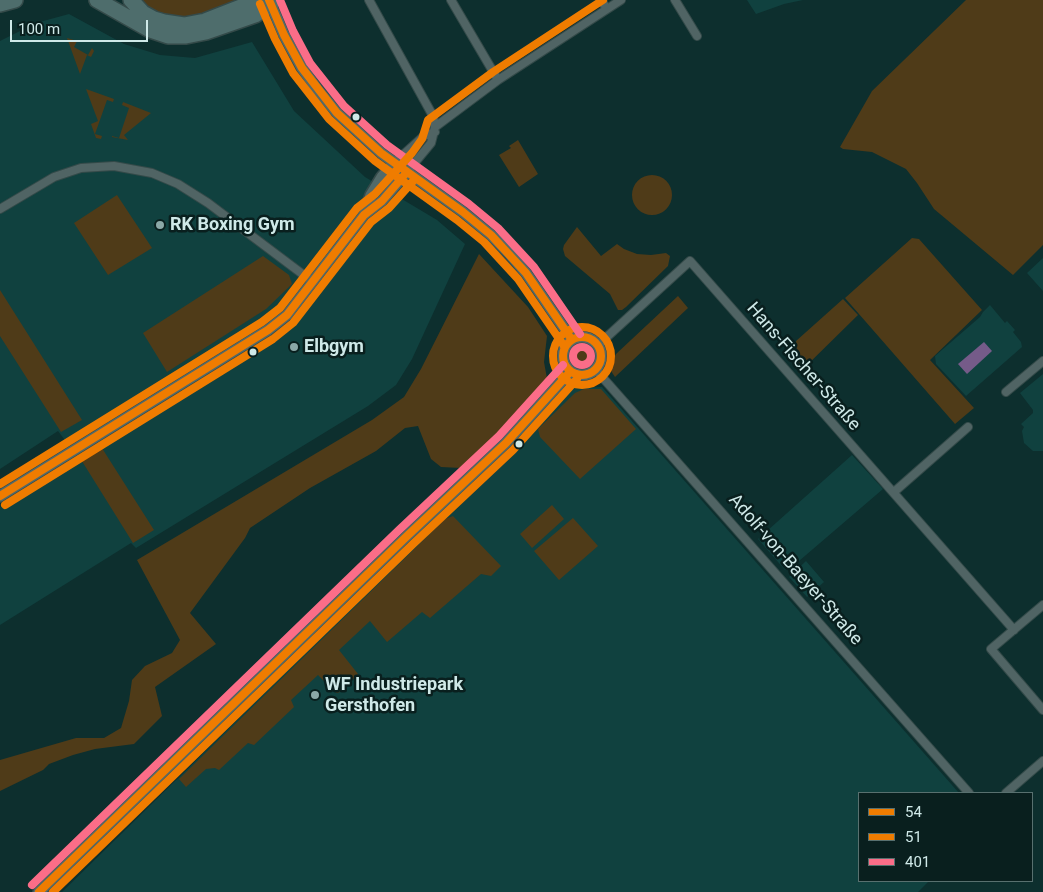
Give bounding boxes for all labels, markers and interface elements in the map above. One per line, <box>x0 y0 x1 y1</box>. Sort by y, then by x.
scale bar <box>12 10 150 42</box>
text: 100 m <box>18 20 60 38</box>
unlabelled marker <box>351 112 361 122</box>
place label: RK Boxing Gym <box>170 214 295 236</box>
marker: RK Boxing Gym <box>154 219 166 231</box>
street label: Hans-Fischer-Straße <box>741 298 865 436</box>
place label: Elbgym <box>304 336 364 358</box>
marker: Elbgym <box>288 341 300 353</box>
unlabelled marker <box>248 347 258 357</box>
unlabelled marker <box>514 439 524 449</box>
street label: Adolf-von-Baeyer-Straße <box>723 490 867 650</box>
place label: WF Industriepark Gersthofen <box>325 674 463 716</box>
marker: WF Industriepark Gersthofen <box>309 689 321 701</box>
legend <box>858 792 1033 882</box>
text: 54 <box>905 803 922 821</box>
text: 51 <box>905 828 922 846</box>
text: 401 <box>905 853 930 871</box>

